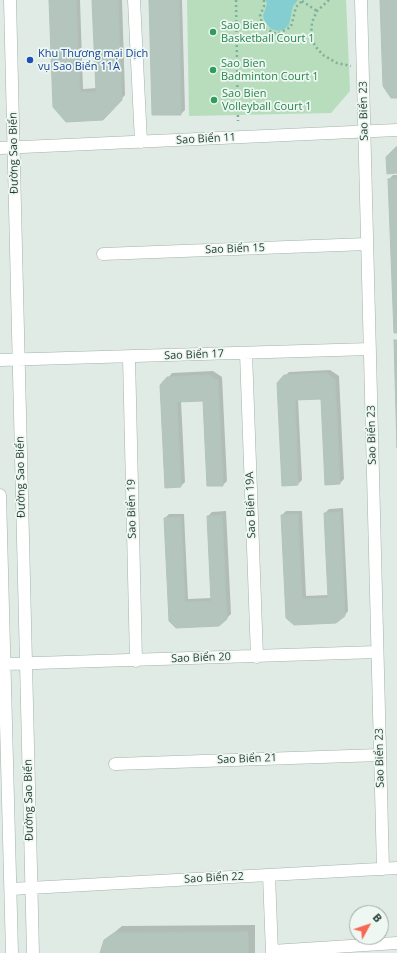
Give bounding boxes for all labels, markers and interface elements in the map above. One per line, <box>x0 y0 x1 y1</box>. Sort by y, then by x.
place label: Sao Bien Basketball Court 1 <box>221 19 314 45</box>
marker: Sao Bien Basketball Court 1 <box>208 27 218 37</box>
place label: Khu Thương mại Dịch vụ Sao Biển 11A <box>38 47 148 73</box>
marker: Khu Thương mại Dịch vụ Sao Biển 11A <box>25 55 35 65</box>
place label: Sao Bien Badminton Court 1 <box>221 57 319 83</box>
marker: Sao Bien Badminton Court 1 <box>208 65 218 75</box>
street label: Sao Biển 23 <box>357 81 371 141</box>
place label: Sao Bien Volleyball Court 1 <box>222 87 312 113</box>
marker: Sao Bien Volleyball Court 1 <box>209 95 219 105</box>
street label: Đường Sao Biển <box>7 112 21 194</box>
street label: Sao Biển 11 <box>176 131 236 147</box>
street label: Sao Biển 15 <box>205 241 265 257</box>
street label: Sao Biển 17 <box>164 347 224 363</box>
street label: Sao Biển 23 <box>365 405 379 465</box>
street label: Đường Sao Biển <box>14 436 28 518</box>
street label: Sao Biển 19A <box>243 471 259 539</box>
street label: Sao Biển 19 <box>125 479 139 539</box>
street label: Sao Biển 20 <box>171 650 231 666</box>
street label: Sao Biển 23 <box>373 728 387 788</box>
street label: Sao Biển 21 <box>217 751 277 767</box>
street label: Đường Sao Biển <box>22 759 36 841</box>
street label: Sao Biển 22 <box>184 870 244 886</box>
north arrow <box>349 905 389 945</box>
text: B <box>370 910 386 925</box>

